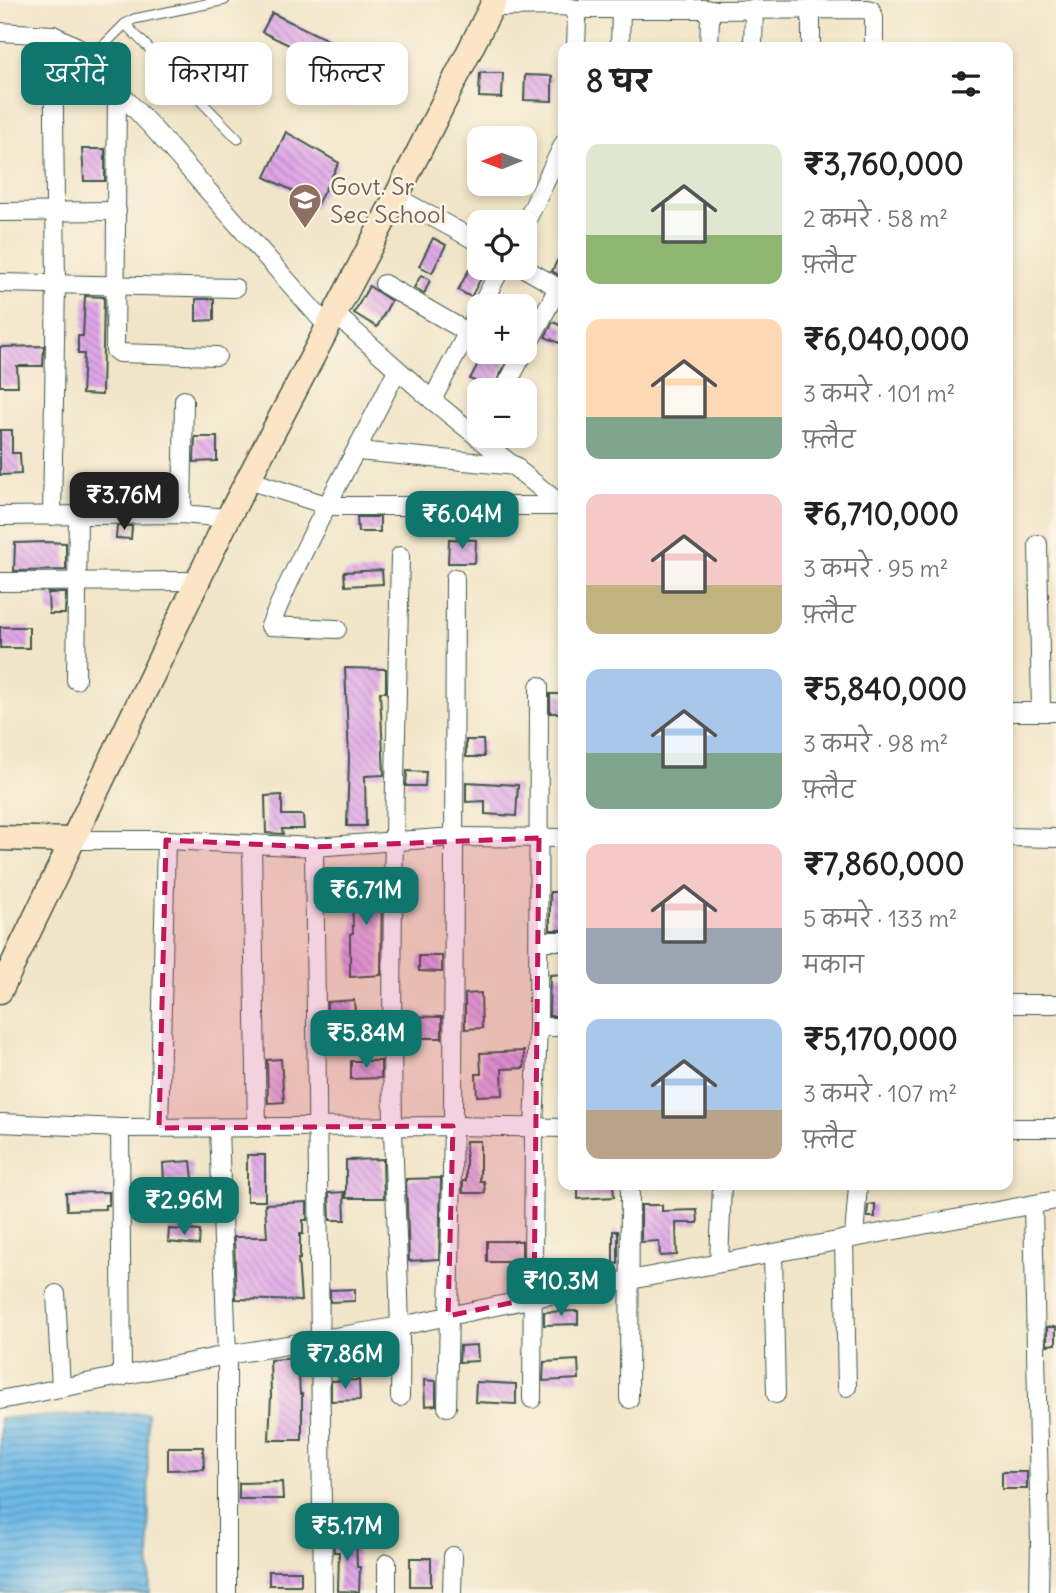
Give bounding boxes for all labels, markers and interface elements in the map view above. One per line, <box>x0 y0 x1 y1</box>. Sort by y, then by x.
chip: खरीदें <box>21 42 131 105</box>
chip: किराया <box>145 42 272 105</box>
chip: फ़िल्टर <box>286 42 408 105</box>
text: 8 घर <box>586 62 650 100</box>
icon: filters <box>947 65 985 103</box>
north arrow <box>467 126 537 196</box>
map controls <box>467 126 537 448</box>
text: ₹3,760,000 <box>803 145 964 183</box>
place label: Govt. Sr Sec School <box>330 171 446 229</box>
icon: home <box>642 172 726 256</box>
school or university icon: Govt. Sr Sec School <box>286 181 324 230</box>
text: 2 कमरे · 58 m² <box>803 204 948 233</box>
button: locate <box>467 210 537 280</box>
text: फ़्लैट <box>803 250 855 279</box>
button: + <box>467 294 537 364</box>
text: ₹6,040,000 <box>803 320 970 358</box>
icon: home <box>642 347 726 431</box>
button: − <box>467 378 537 448</box>
text: 3 कमरे · 101 m² <box>803 379 955 408</box>
text: फ़्लैट <box>803 425 855 454</box>
pin: ₹3.76M <box>67 472 181 532</box>
text: ₹3.76M <box>86 480 162 509</box>
pin: ₹6.04M <box>405 491 519 551</box>
text: ₹6,710,000 <box>803 495 959 533</box>
text: ₹6.04M <box>422 499 502 528</box>
icon: home <box>642 522 726 606</box>
text: 3 कमरे · 95 m² <box>803 554 948 583</box>
text: फ़्लैट <box>803 600 855 629</box>
text: ₹5,840,000 <box>803 670 967 708</box>
icon: home <box>642 697 726 781</box>
text: 3 कमरे · 98 m² <box>803 729 948 758</box>
text: फ़्लैट <box>803 775 855 804</box>
text: ₹7,860,000 <box>803 845 964 883</box>
pin: ₹6.71M <box>309 867 423 927</box>
icon: home <box>642 872 726 956</box>
text: ₹6.71M <box>330 875 402 904</box>
text: 5 कमरे · 133 m² <box>803 904 957 933</box>
text: मकान <box>803 950 864 979</box>
pin: ₹5.84M <box>309 1010 423 1070</box>
text: ₹5.84M <box>327 1018 405 1047</box>
text: ₹5,170,000 <box>803 1020 958 1058</box>
icon: home <box>642 1047 726 1131</box>
text: 3 कमरे · 107 m² <box>803 1079 957 1108</box>
text: फ़्लैट <box>803 1125 855 1154</box>
pin: ₹2.96M <box>127 1178 241 1237</box>
text: ₹2.96M <box>145 1185 223 1214</box>
pin: ₹10.3M <box>504 1258 618 1318</box>
text: ₹10.3M <box>523 1266 599 1295</box>
pin: ₹7.86M <box>288 1332 402 1391</box>
text: ₹7.86M <box>306 1339 384 1368</box>
pin: ₹5.17M <box>290 1504 404 1563</box>
text: ₹5.17M <box>311 1511 383 1540</box>

